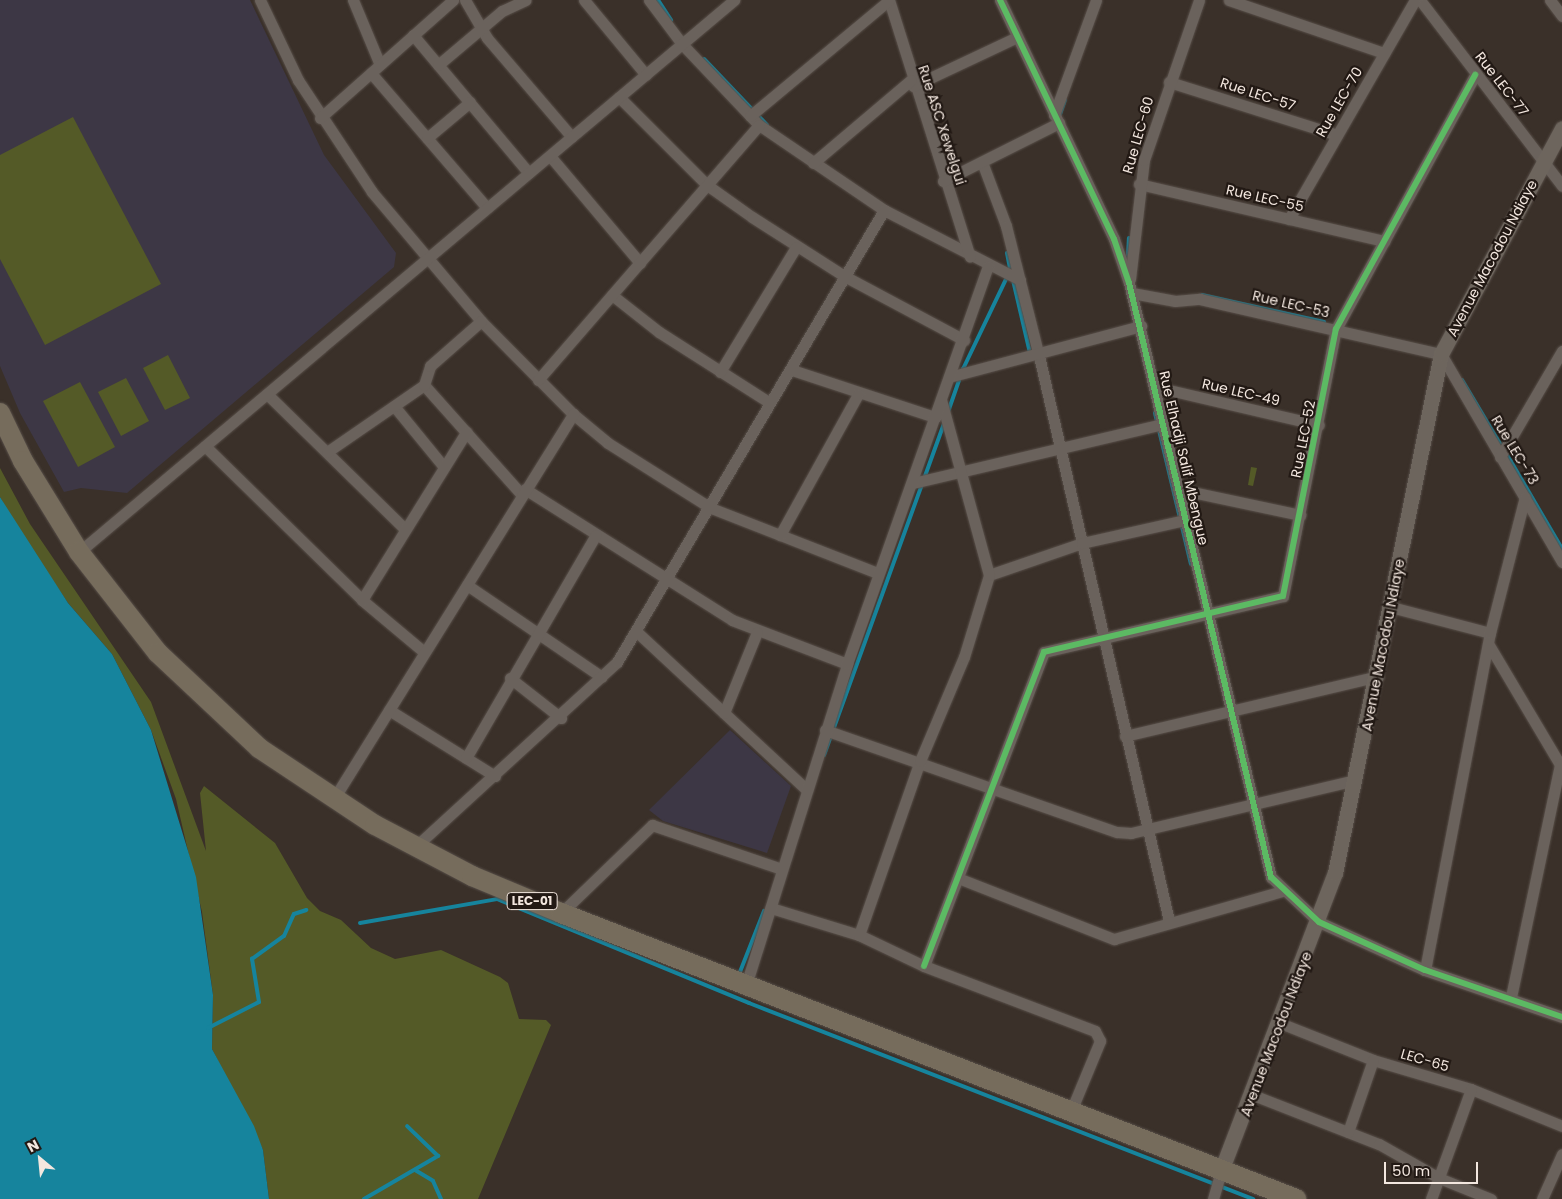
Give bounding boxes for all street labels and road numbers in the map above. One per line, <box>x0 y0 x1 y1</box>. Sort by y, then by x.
street label: Rue LEC-77 <box>1472 49 1532 119</box>
street label: Rue ASC Xewelgui <box>915 63 969 187</box>
street label: Rue LEC-70 <box>1312 64 1366 140</box>
street label: Rue LEC-57 <box>1218 74 1298 114</box>
street label: Rue LEC-60 <box>1119 95 1157 175</box>
street label: Avenue Macodou Ndiaye <box>1443 177 1541 339</box>
street label: Rue LEC-55 <box>1225 181 1305 215</box>
street label: Rue LEC-53 <box>1251 287 1331 321</box>
street label: Rue Elhadji Salif Mbengue <box>1156 369 1212 547</box>
street label: Rue LEC-49 <box>1200 375 1282 409</box>
street label: Rue LEC-52 <box>1287 399 1319 479</box>
street label: Rue LEC-73 <box>1488 412 1542 488</box>
street label: Avenue Macodou Ndiaye <box>1358 557 1408 733</box>
road number: LEC-01 <box>506 891 558 910</box>
street label: Avenue Macodou Ndiaye <box>1237 949 1315 1119</box>
street label: LEC-65 <box>1399 1045 1451 1075</box>

